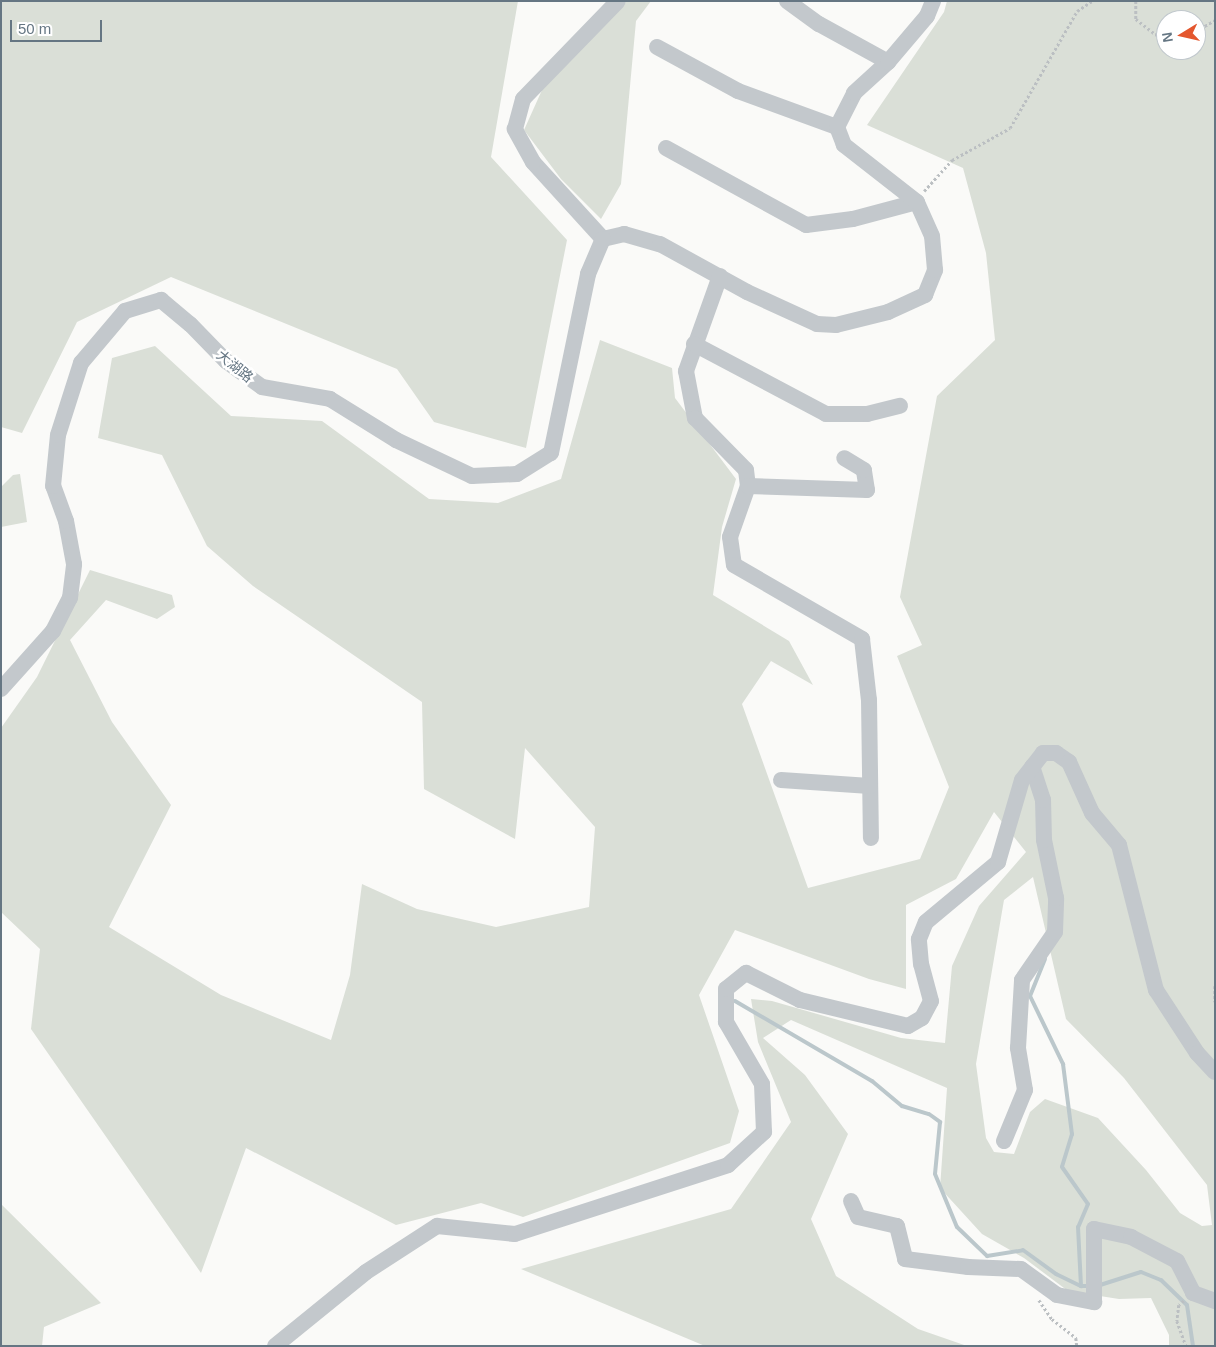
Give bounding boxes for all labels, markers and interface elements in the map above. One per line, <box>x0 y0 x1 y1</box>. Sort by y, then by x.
scale bar <box>12 10 105 42</box>
north arrow <box>1156 10 1206 60</box>
text: 50 m <box>18 20 51 37</box>
text: N <box>1158 31 1176 43</box>
street label: 大湖路 <box>213 346 257 386</box>

